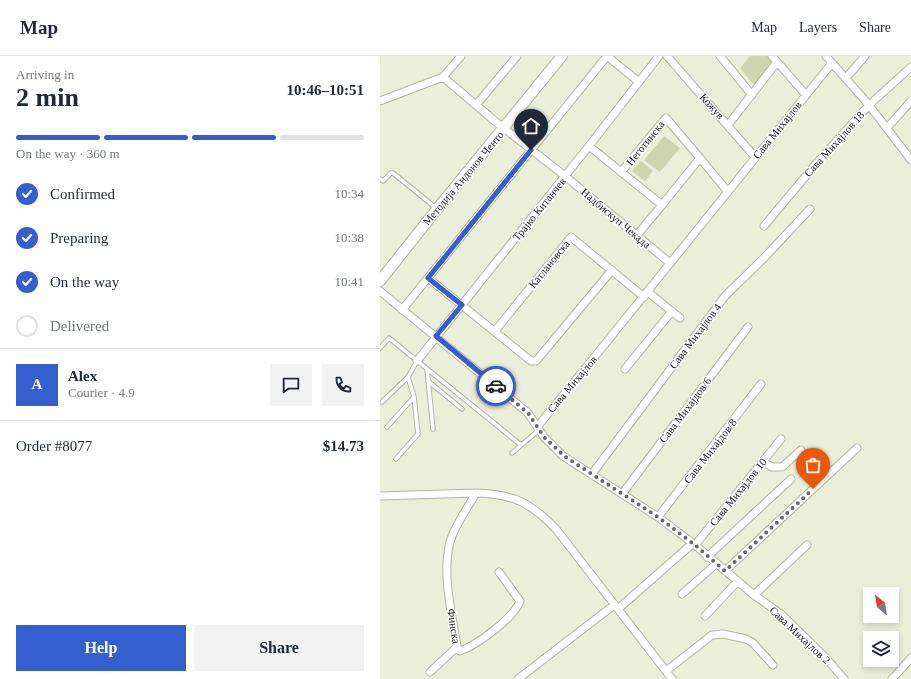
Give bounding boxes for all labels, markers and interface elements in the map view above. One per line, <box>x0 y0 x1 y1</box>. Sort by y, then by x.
text: Map <box>20 17 58 38</box>
text: Map <box>751 20 777 35</box>
text: Layers <box>799 20 837 35</box>
text: Share <box>859 20 891 35</box>
text: Arriving in <box>16 67 74 82</box>
text: 10:46–10:51 <box>287 82 364 98</box>
text: 2 min <box>16 83 79 112</box>
street label: Кожув <box>697 91 727 121</box>
street label: Сава Михајлов <box>750 99 804 161</box>
street label: Сава Михајлов 18 <box>802 108 867 179</box>
pin <box>514 109 548 150</box>
icon: home <box>520 115 542 137</box>
street label: Неготинска <box>623 118 667 168</box>
street label: Методија Андонов Ченто <box>420 128 506 227</box>
text: On the way · 360 m <box>16 146 120 161</box>
street label: Трајко Китанчев <box>510 175 568 243</box>
icon: check <box>16 183 38 205</box>
text: Confirmed <box>50 186 115 202</box>
text: 10:34 <box>334 186 364 201</box>
street label: Надбискуп Чекада <box>579 186 653 251</box>
icon: check <box>16 227 38 249</box>
text: Preparing <box>50 230 108 246</box>
text: 10:38 <box>334 230 364 245</box>
street label: Катлановска <box>526 238 572 290</box>
icon: check <box>16 271 38 293</box>
text: On the way <box>50 274 119 290</box>
text: 10:41 <box>334 274 364 289</box>
street label: Сава Михајлов 4 <box>667 301 724 371</box>
text: Delivered <box>50 318 109 334</box>
street label: Сава Михајлов <box>545 353 599 415</box>
button: chat <box>270 364 312 406</box>
button: phone <box>322 364 364 406</box>
courier <box>476 366 516 406</box>
text: Alex <box>68 368 97 384</box>
icon: car <box>485 375 507 397</box>
street label: Сава Михајдов/6 <box>657 375 714 445</box>
text: A <box>32 376 42 392</box>
text: Courier · 4.9 <box>68 385 135 400</box>
street label: Сава Михајдов/8 <box>681 416 739 486</box>
text: Order #8077 <box>16 438 92 454</box>
text: $14.73 <box>323 438 364 454</box>
pin <box>796 448 830 489</box>
icon: bag <box>802 454 824 476</box>
street label: Сава Михајдов 10 <box>707 455 769 528</box>
north arrow <box>863 587 899 623</box>
map controls <box>863 587 899 667</box>
street label: Сава Михајлов 2 <box>767 604 833 666</box>
street label: Финска <box>445 608 463 645</box>
button: Help <box>16 625 186 671</box>
button: Share <box>194 625 364 671</box>
button: layers <box>863 631 899 667</box>

